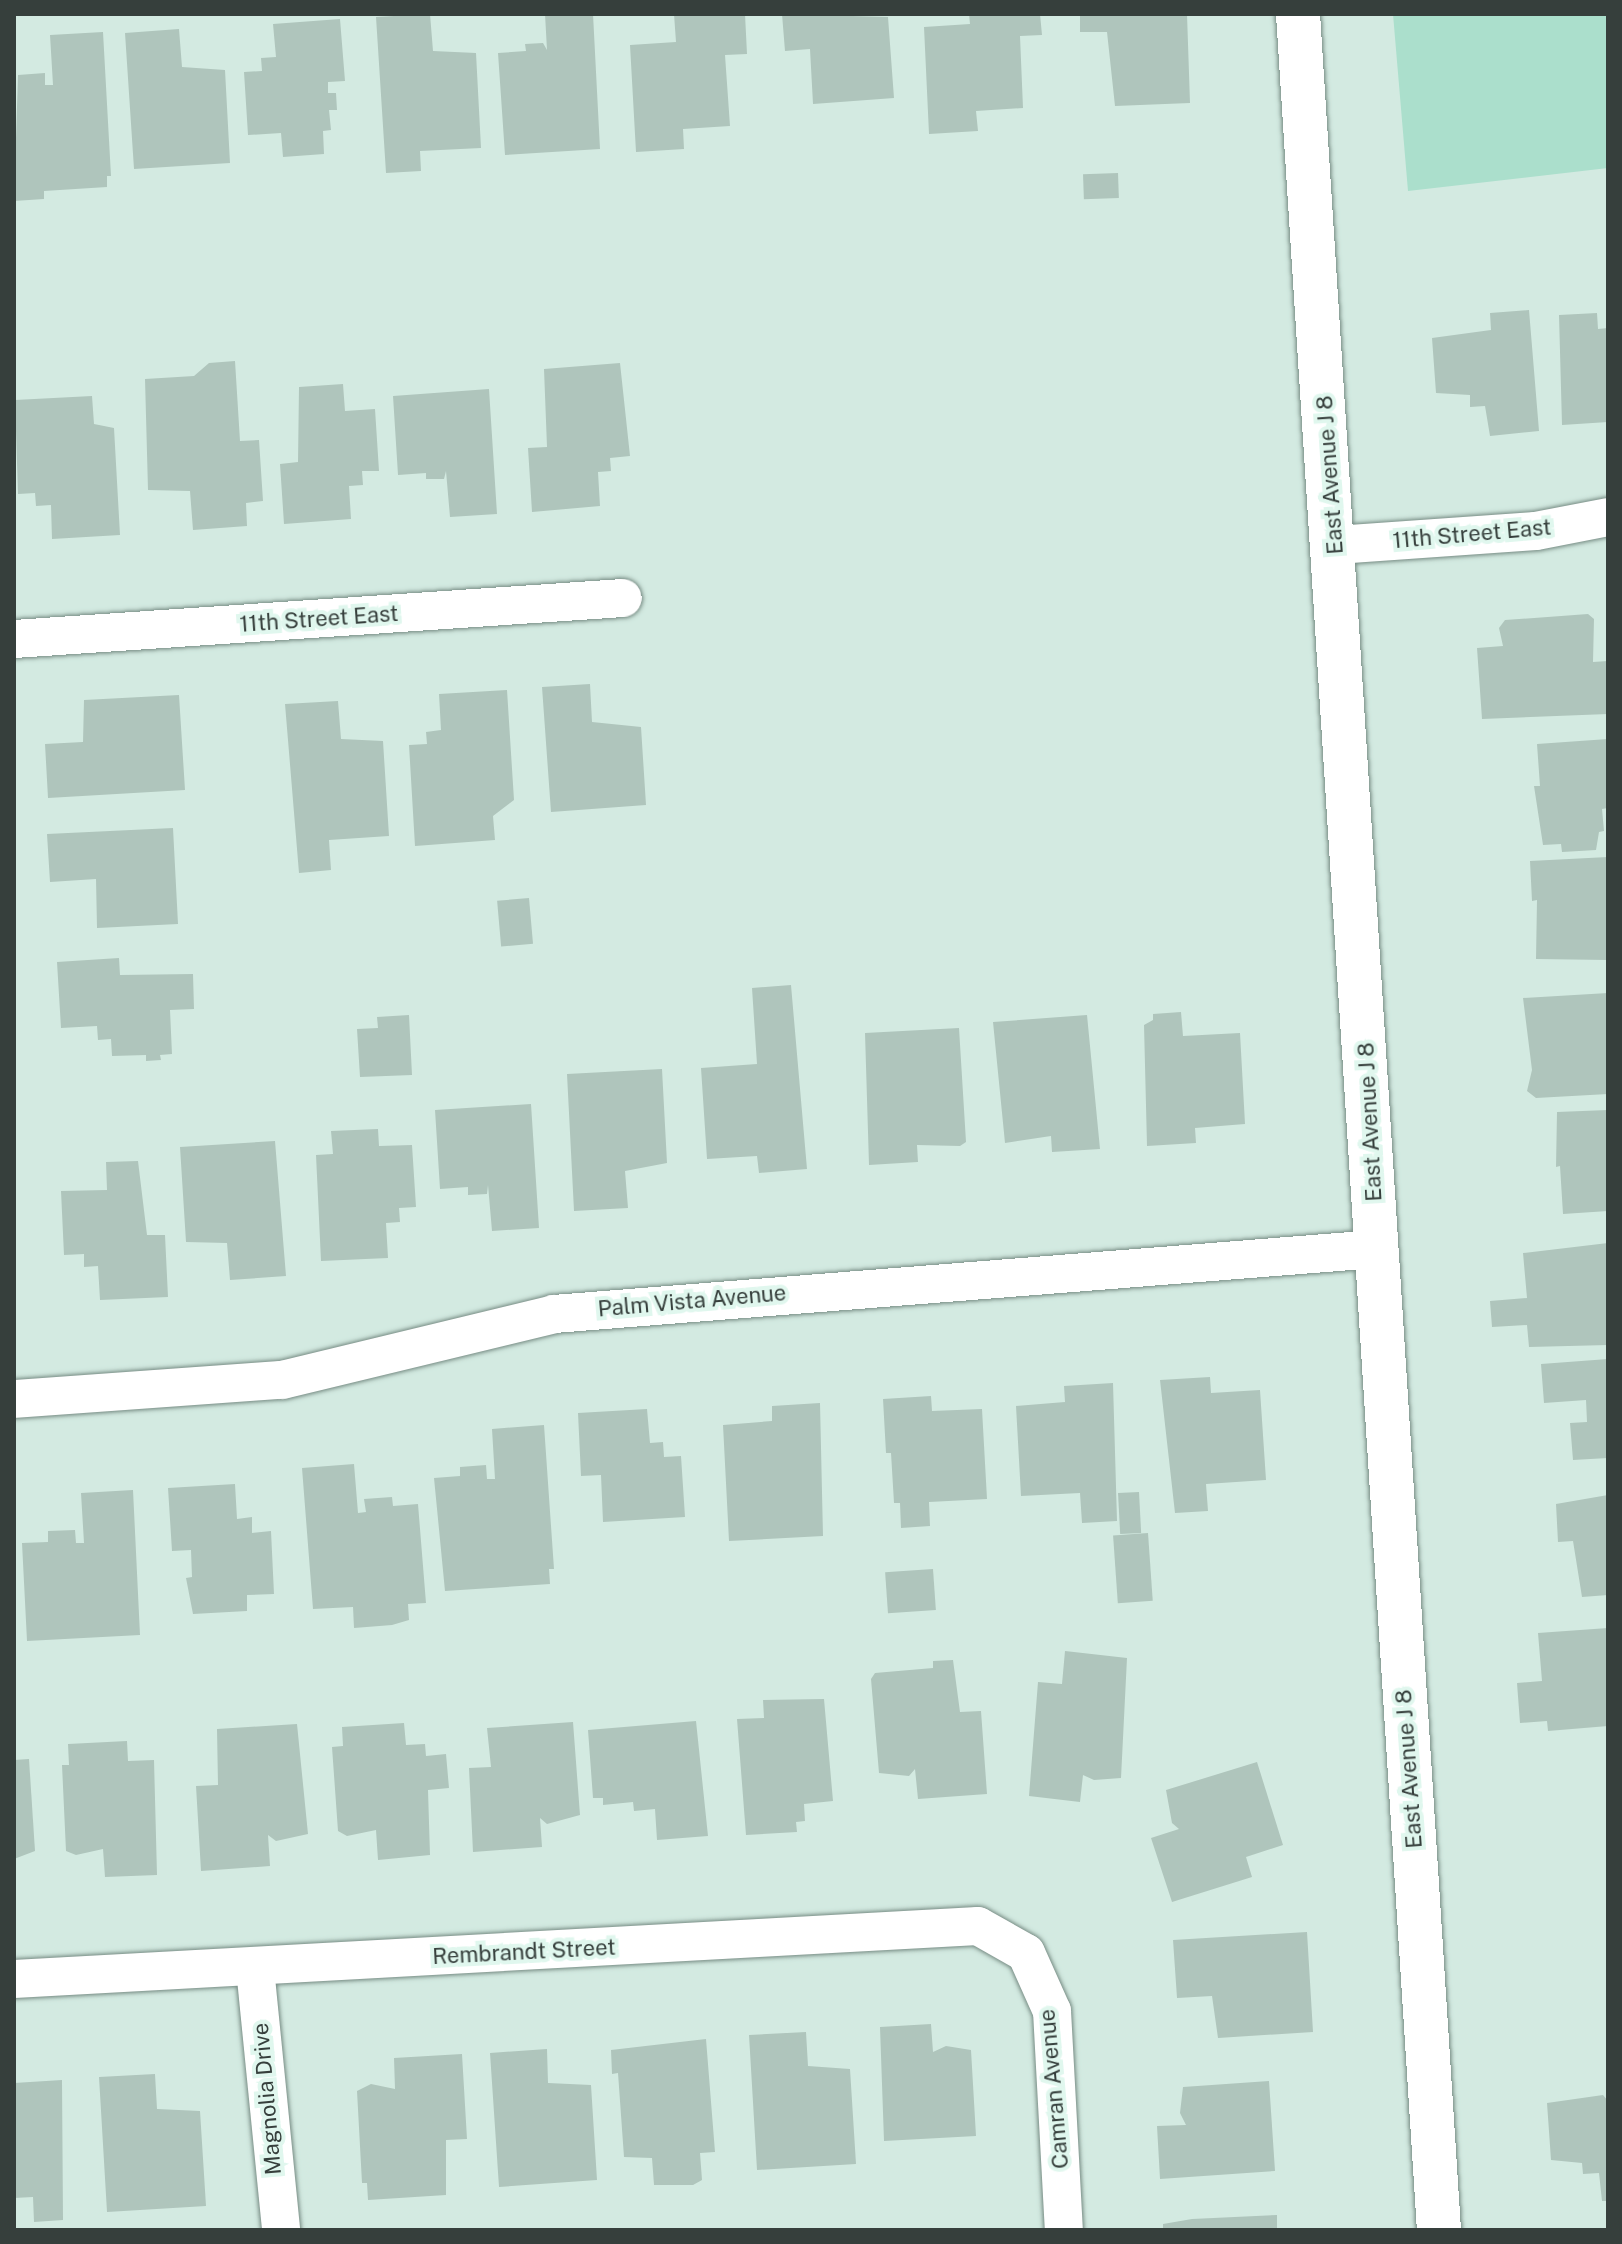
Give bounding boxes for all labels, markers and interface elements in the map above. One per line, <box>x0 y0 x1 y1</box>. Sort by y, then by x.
street label: East Avenue J 8 <box>1311 395 1349 555</box>
street label: 11th Street East <box>1392 514 1552 554</box>
street label: 11th Street East <box>239 600 399 638</box>
street label: East Avenue J 8 <box>1353 1042 1387 1202</box>
street label: Palm Vista Avenue <box>596 1280 788 1322</box>
street label: East Avenue J 8 <box>1390 1689 1428 1849</box>
street label: Rembrandt Street <box>432 1934 616 1970</box>
street label: Camran Avenue <box>1034 2008 1074 2170</box>
street label: Magnolia Drive <box>247 2022 287 2176</box>

